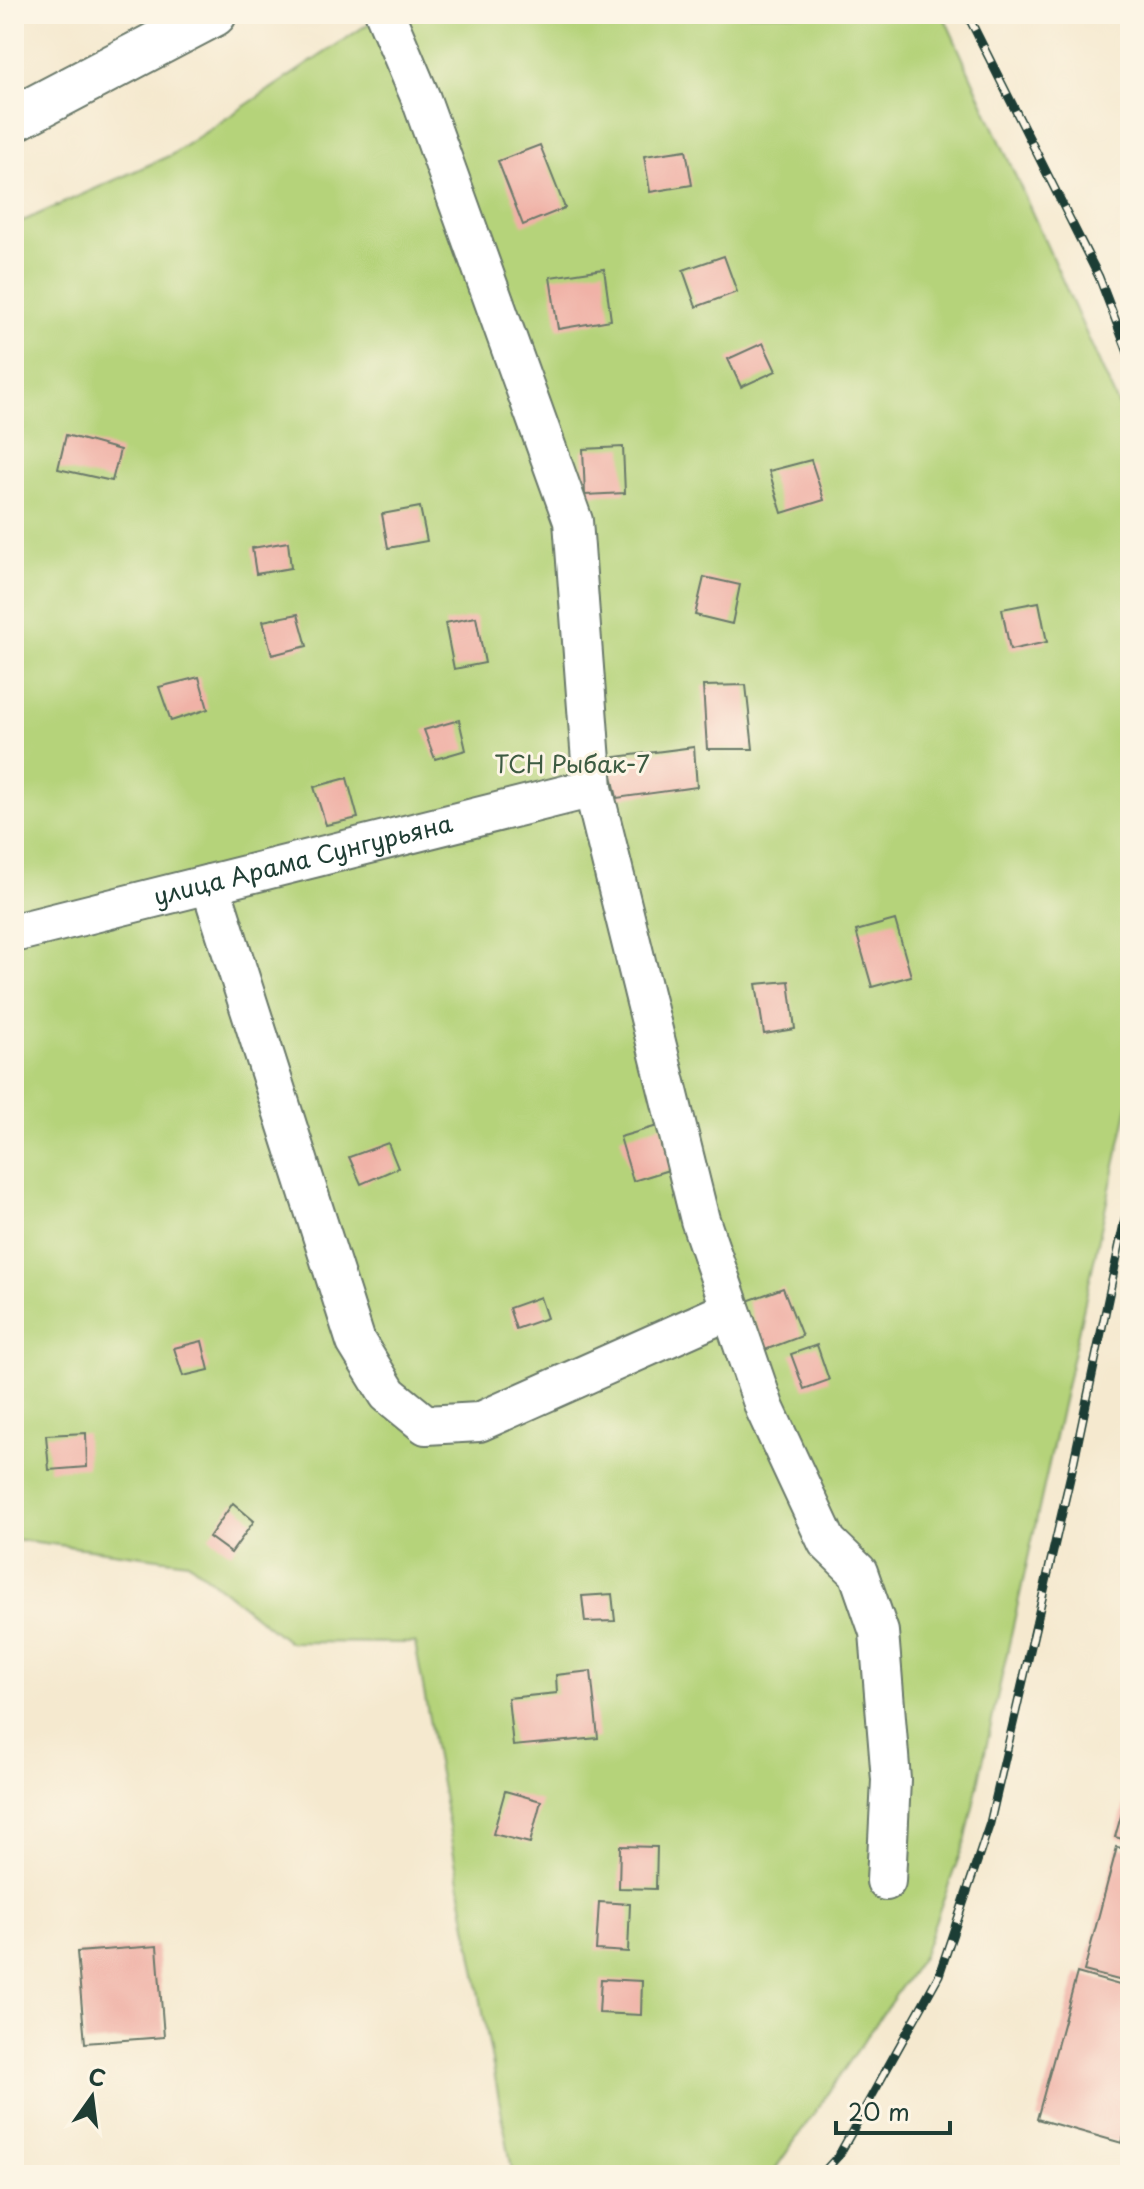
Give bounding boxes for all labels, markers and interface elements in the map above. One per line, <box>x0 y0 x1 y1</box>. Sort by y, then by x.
park label: ТСН Рыбак-7 <box>494 745 650 781</box>
street label: улица Арама Сунгурьяна <box>149 804 456 913</box>
north arrow <box>52 2057 132 2137</box>
text: С <box>85 2058 109 2094</box>
scale bar <box>836 2085 950 2135</box>
text: 20 m <box>848 2093 910 2129</box>

